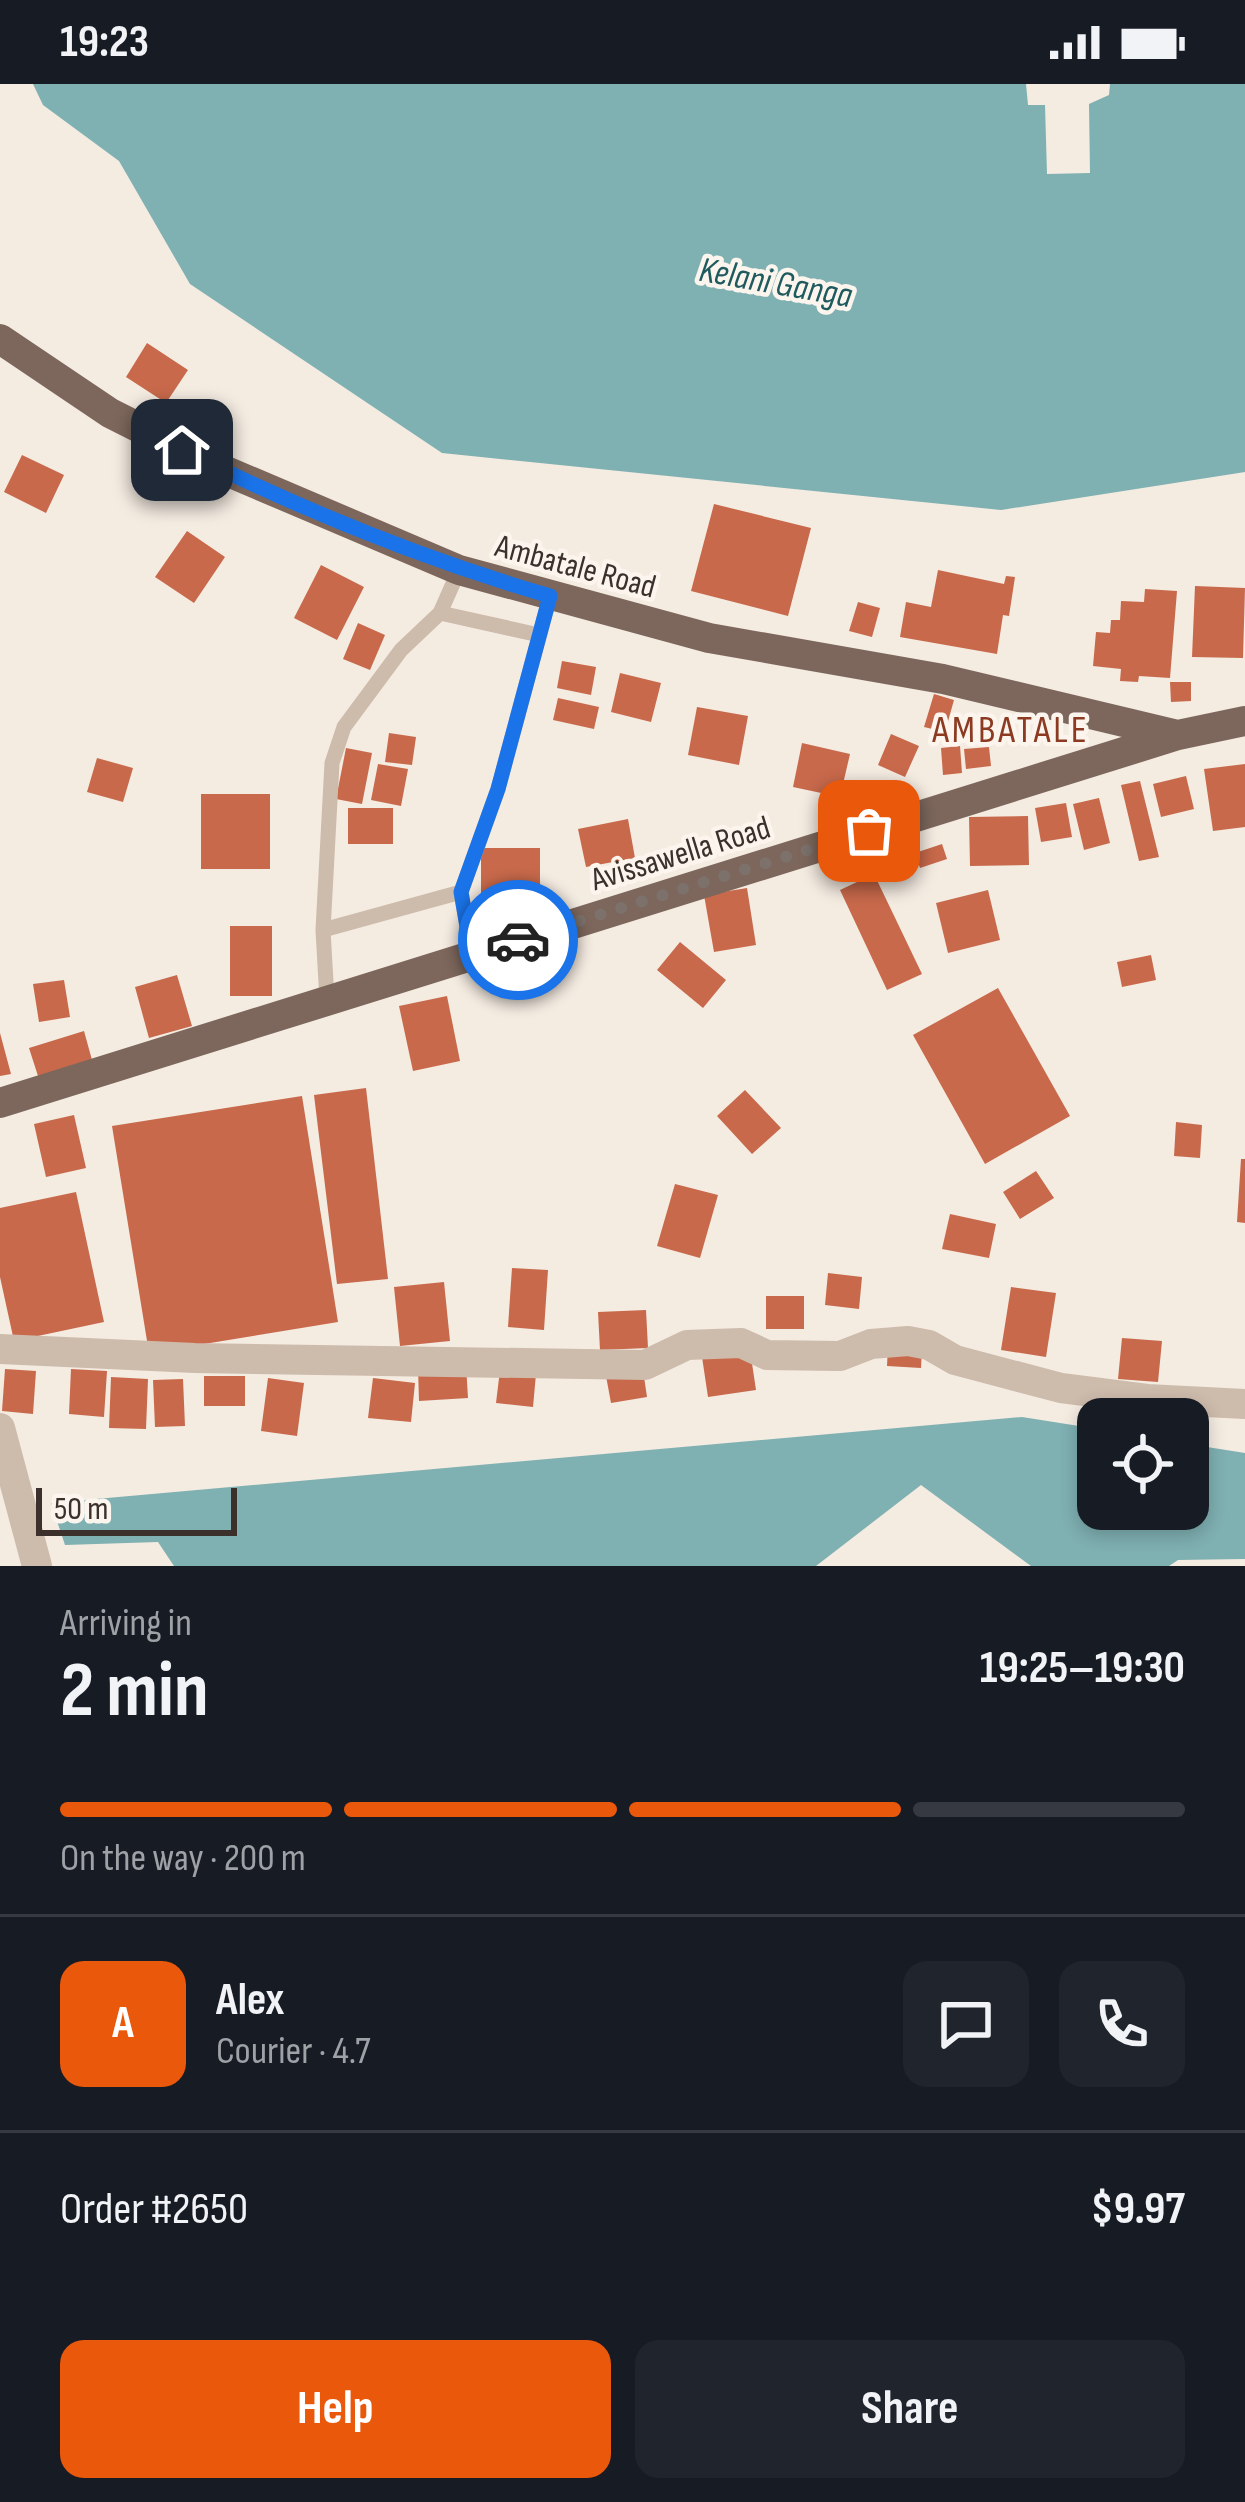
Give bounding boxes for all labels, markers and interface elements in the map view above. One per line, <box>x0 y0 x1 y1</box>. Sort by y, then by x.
text: 19:23 <box>60 15 149 70</box>
water label: Kelani Ganga <box>696 249 856 318</box>
pin <box>131 399 233 501</box>
icon: home <box>149 417 215 483</box>
street label: Ambatale Road <box>490 526 660 608</box>
district label: AMBATALE <box>931 707 1090 754</box>
pin <box>818 780 920 882</box>
icon: bag <box>836 798 902 864</box>
street label: Avissawella Road <box>585 808 775 900</box>
courier <box>458 880 578 1000</box>
icon: car <box>485 907 551 973</box>
map controls <box>1077 1398 1209 1530</box>
button: locate <box>1077 1398 1209 1530</box>
scale bar <box>36 1482 237 1535</box>
text: 50 m <box>54 1489 108 1529</box>
text: Arriving in <box>60 1600 192 1647</box>
text: 19:25–19:30 <box>980 1641 1185 1696</box>
text: 2 min <box>60 1645 209 1738</box>
text: On the way · 200 m <box>60 1835 306 1882</box>
button: chat <box>903 1961 1029 2087</box>
button: phone <box>1059 1961 1185 2087</box>
text: Alex <box>216 1973 284 2028</box>
text: A <box>112 1996 134 2051</box>
text: Courier · 4.7 <box>216 2028 371 2075</box>
text: Order #2650 <box>60 2182 248 2237</box>
text: $9.97 <box>1091 2182 1185 2237</box>
button: Help <box>60 2340 611 2478</box>
button: Share <box>635 2340 1185 2478</box>

